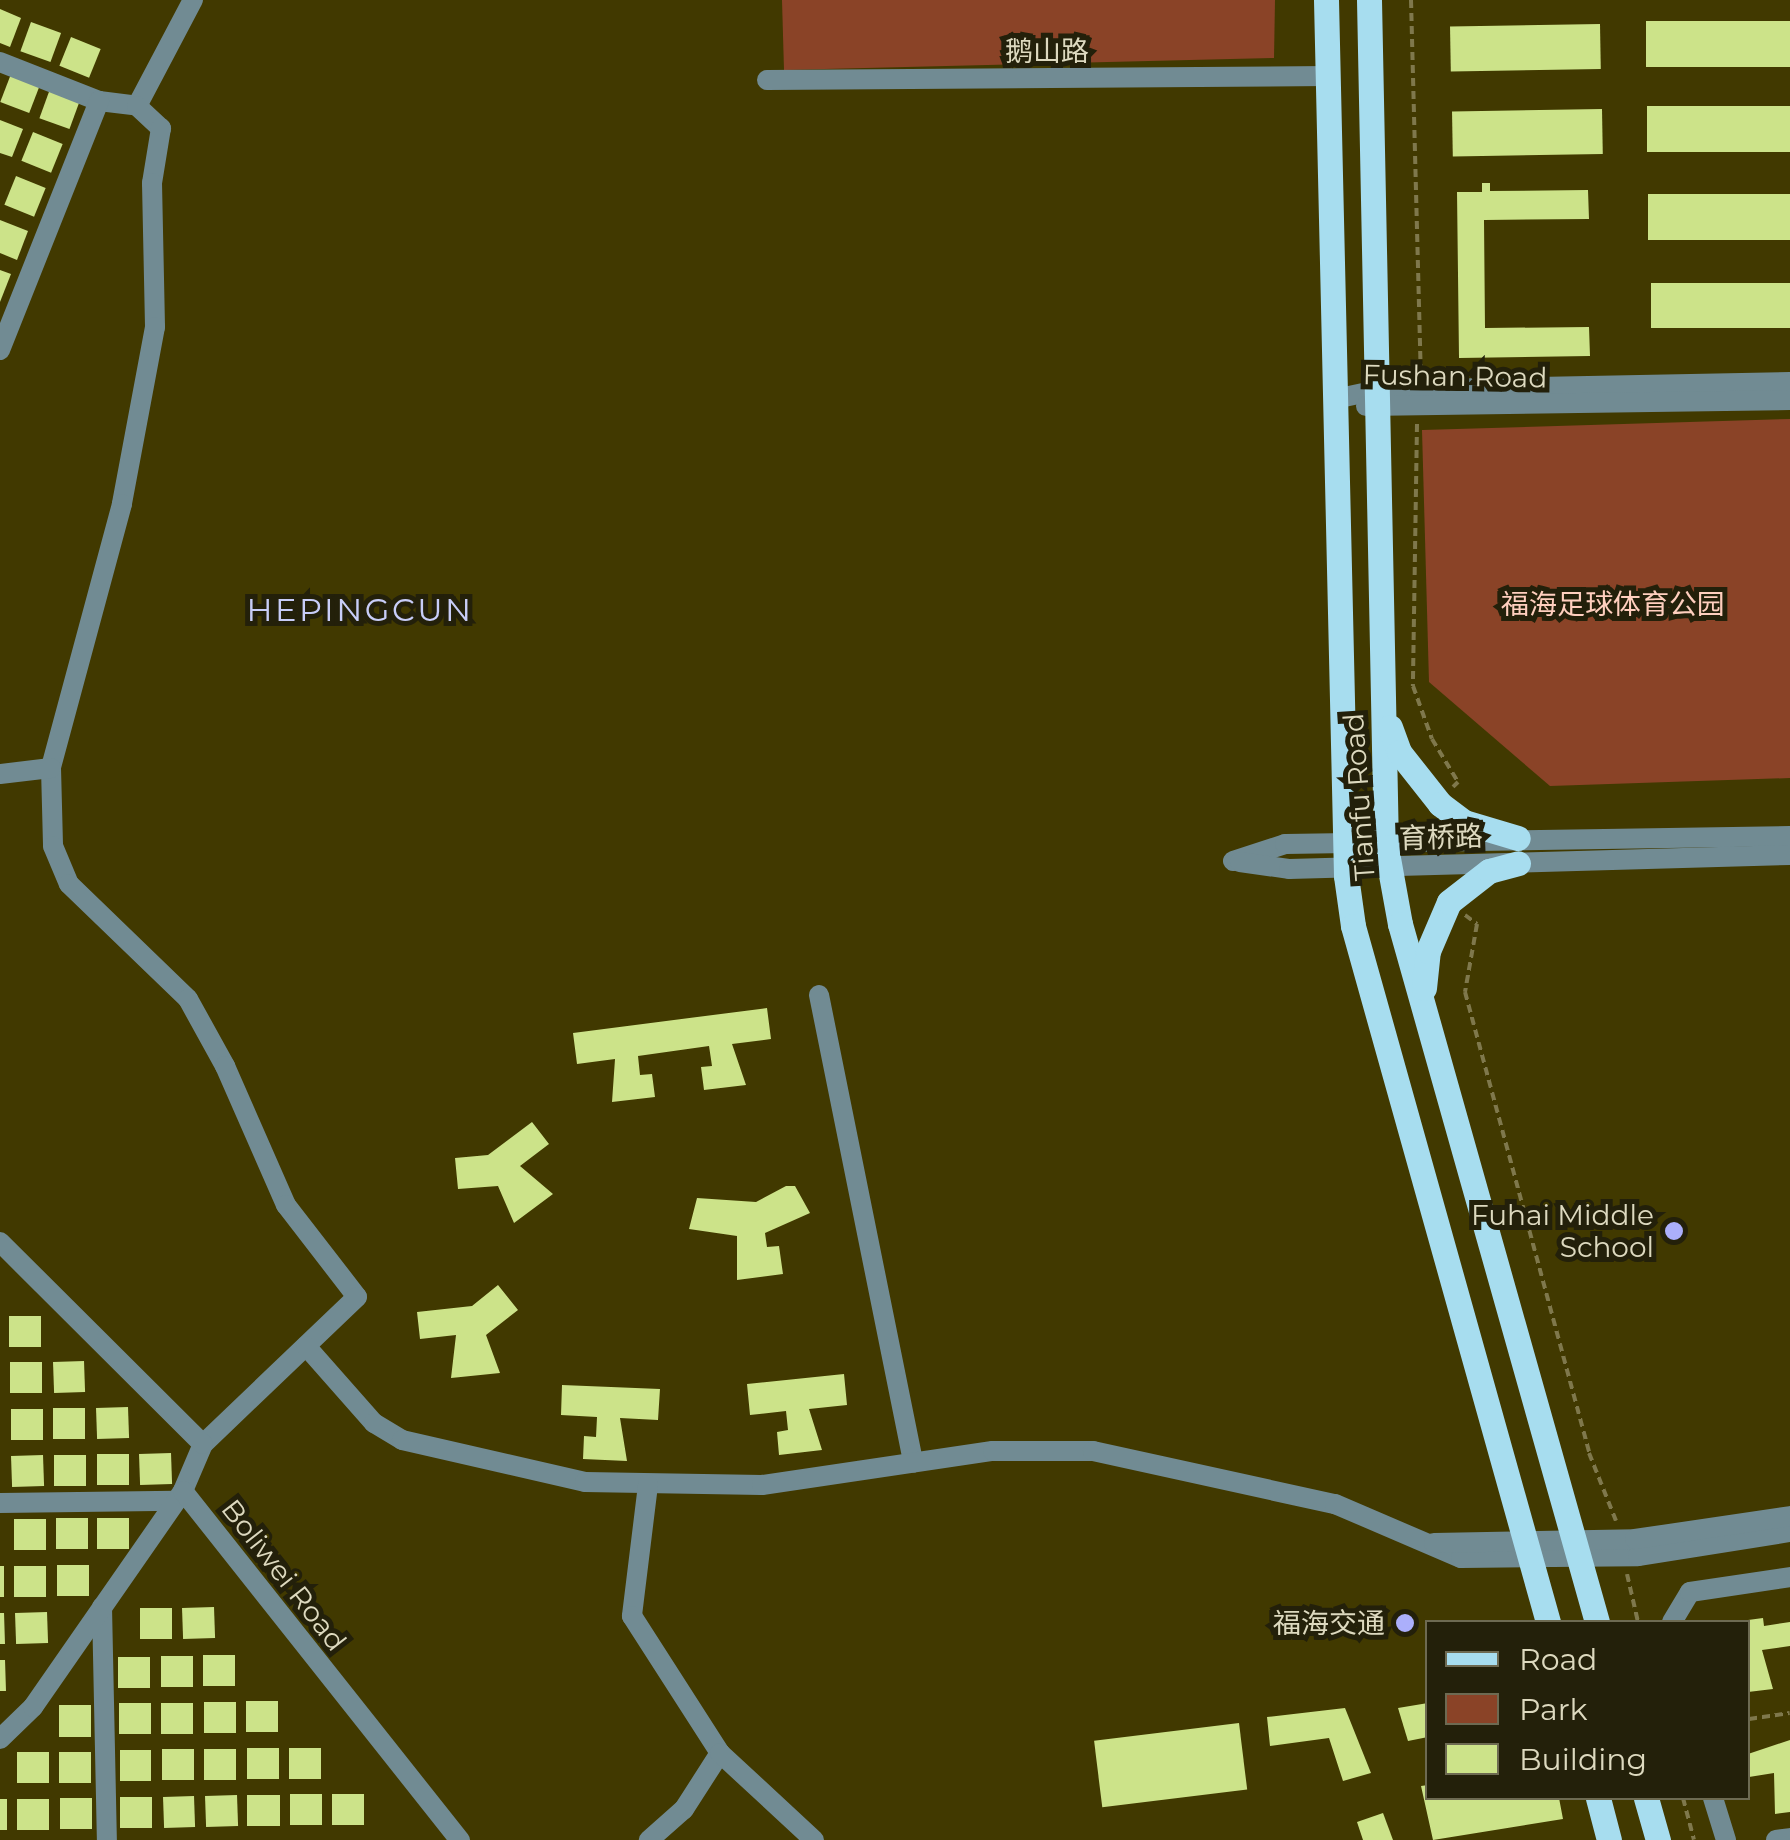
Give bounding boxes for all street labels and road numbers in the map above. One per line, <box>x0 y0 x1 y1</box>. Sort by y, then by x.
street label: 鹅山路 <box>1005 34 1089 68</box>
street label: Fushan Road <box>1362 358 1548 394</box>
street label: Tianfu Road <box>1336 712 1382 882</box>
street label: 育桥路 <box>1398 819 1484 855</box>
street label: Boliwei Road <box>214 1493 354 1657</box>

